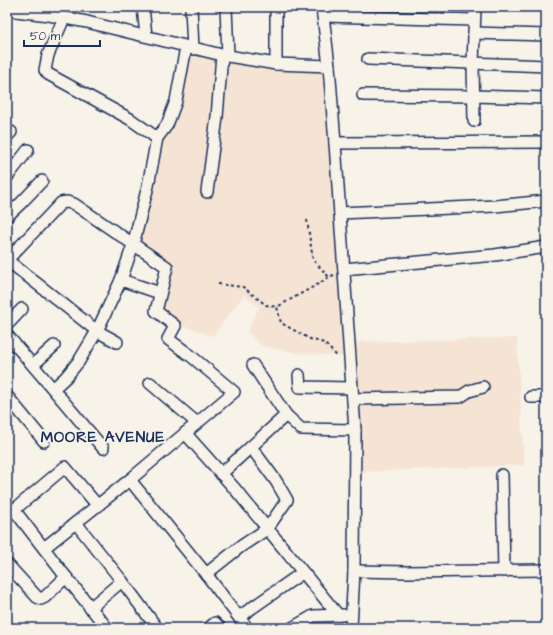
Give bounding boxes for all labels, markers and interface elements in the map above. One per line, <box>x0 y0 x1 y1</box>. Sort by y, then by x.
scale bar <box>24 22 100 48</box>
text: 50 m <box>30 28 61 45</box>
district label: MOORE AVENUE <box>41 427 165 448</box>

